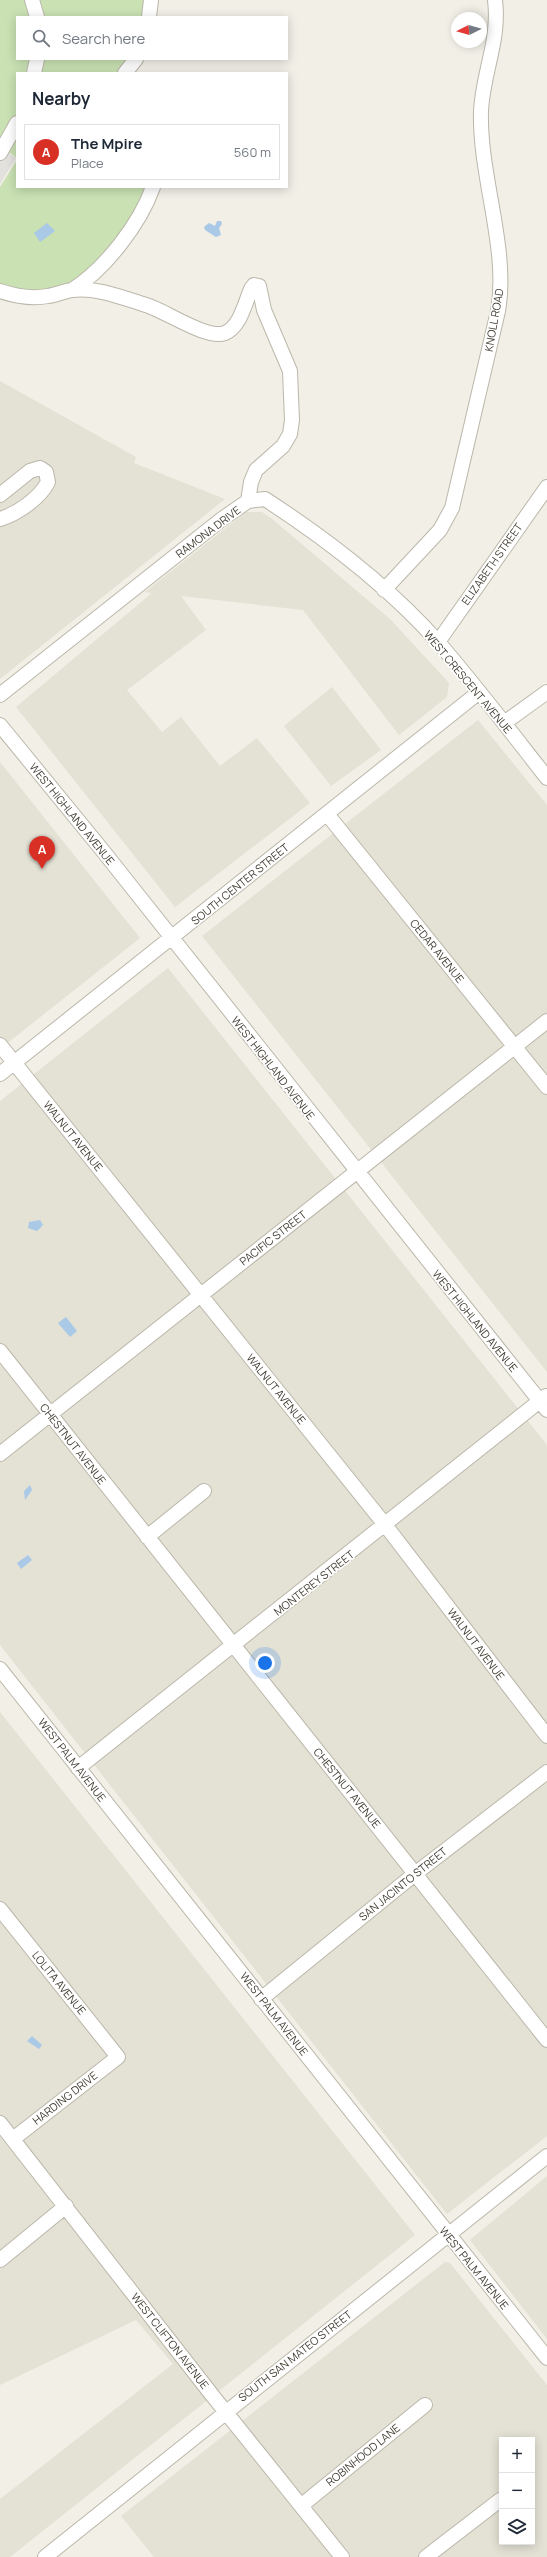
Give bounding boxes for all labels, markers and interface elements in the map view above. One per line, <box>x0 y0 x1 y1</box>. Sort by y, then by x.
north arrow <box>451 12 487 48</box>
search box <box>16 16 288 60</box>
icon: search <box>30 27 52 49</box>
text: Search here <box>62 28 145 49</box>
text: Nearby <box>32 87 90 110</box>
text: The Mpire <box>71 133 143 154</box>
text: A <box>42 143 50 161</box>
text: 560 m <box>234 143 271 161</box>
text: Place <box>71 154 104 172</box>
street label: KNOLL ROAD <box>481 287 506 353</box>
street label: RAMONA DRIVE <box>172 502 243 561</box>
street label: ELIZABETH STREET <box>458 519 526 608</box>
street label: WEST CRESCENT AVENUE <box>421 627 516 736</box>
street label: WEST HIGHLAND AVENUE <box>27 760 117 868</box>
pin: A <box>29 836 55 869</box>
street label: SOUTH CENTER STREET <box>188 839 292 928</box>
street label: CEDAR AVENUE <box>407 916 468 986</box>
street label: WEST HIGHLAND AVENUE <box>228 1013 318 1122</box>
street label: WALNUT AVENUE <box>40 1097 106 1174</box>
street label: PACIFIC STREET <box>236 1207 310 1268</box>
street label: WEST HIGHLAND AVENUE <box>430 1267 521 1375</box>
street label: WALNUT AVENUE <box>243 1350 309 1427</box>
street label: CHESTNUT AVENUE <box>37 1400 110 1487</box>
street label: MONTEREY STREET <box>270 1546 357 1619</box>
street label: WALNUT AVENUE <box>444 1605 508 1683</box>
your location <box>255 1653 275 1673</box>
street label: WEST PALM AVENUE <box>35 1715 110 1805</box>
street label: CHESTNUT AVENUE <box>310 1744 384 1831</box>
street label: SAN JACINTO STREET <box>356 1843 450 1924</box>
street label: LOLITA AVENUE <box>29 1948 90 2018</box>
street label: WEST PALM AVENUE <box>237 1969 312 2059</box>
street label: HARDING DRIVE <box>29 2067 100 2128</box>
street label: WEST PALM AVENUE <box>436 2223 512 2312</box>
street label: WEST CLIFTON AVENUE <box>128 2290 213 2392</box>
street label: SOUTH SAN MATEO STREET <box>235 2306 355 2405</box>
street label: ROBINHOOD LANE <box>323 2420 403 2489</box>
map controls <box>499 2437 535 2545</box>
button: + <box>499 2437 535 2473</box>
button: − <box>499 2473 535 2509</box>
button: layers <box>499 2509 535 2545</box>

